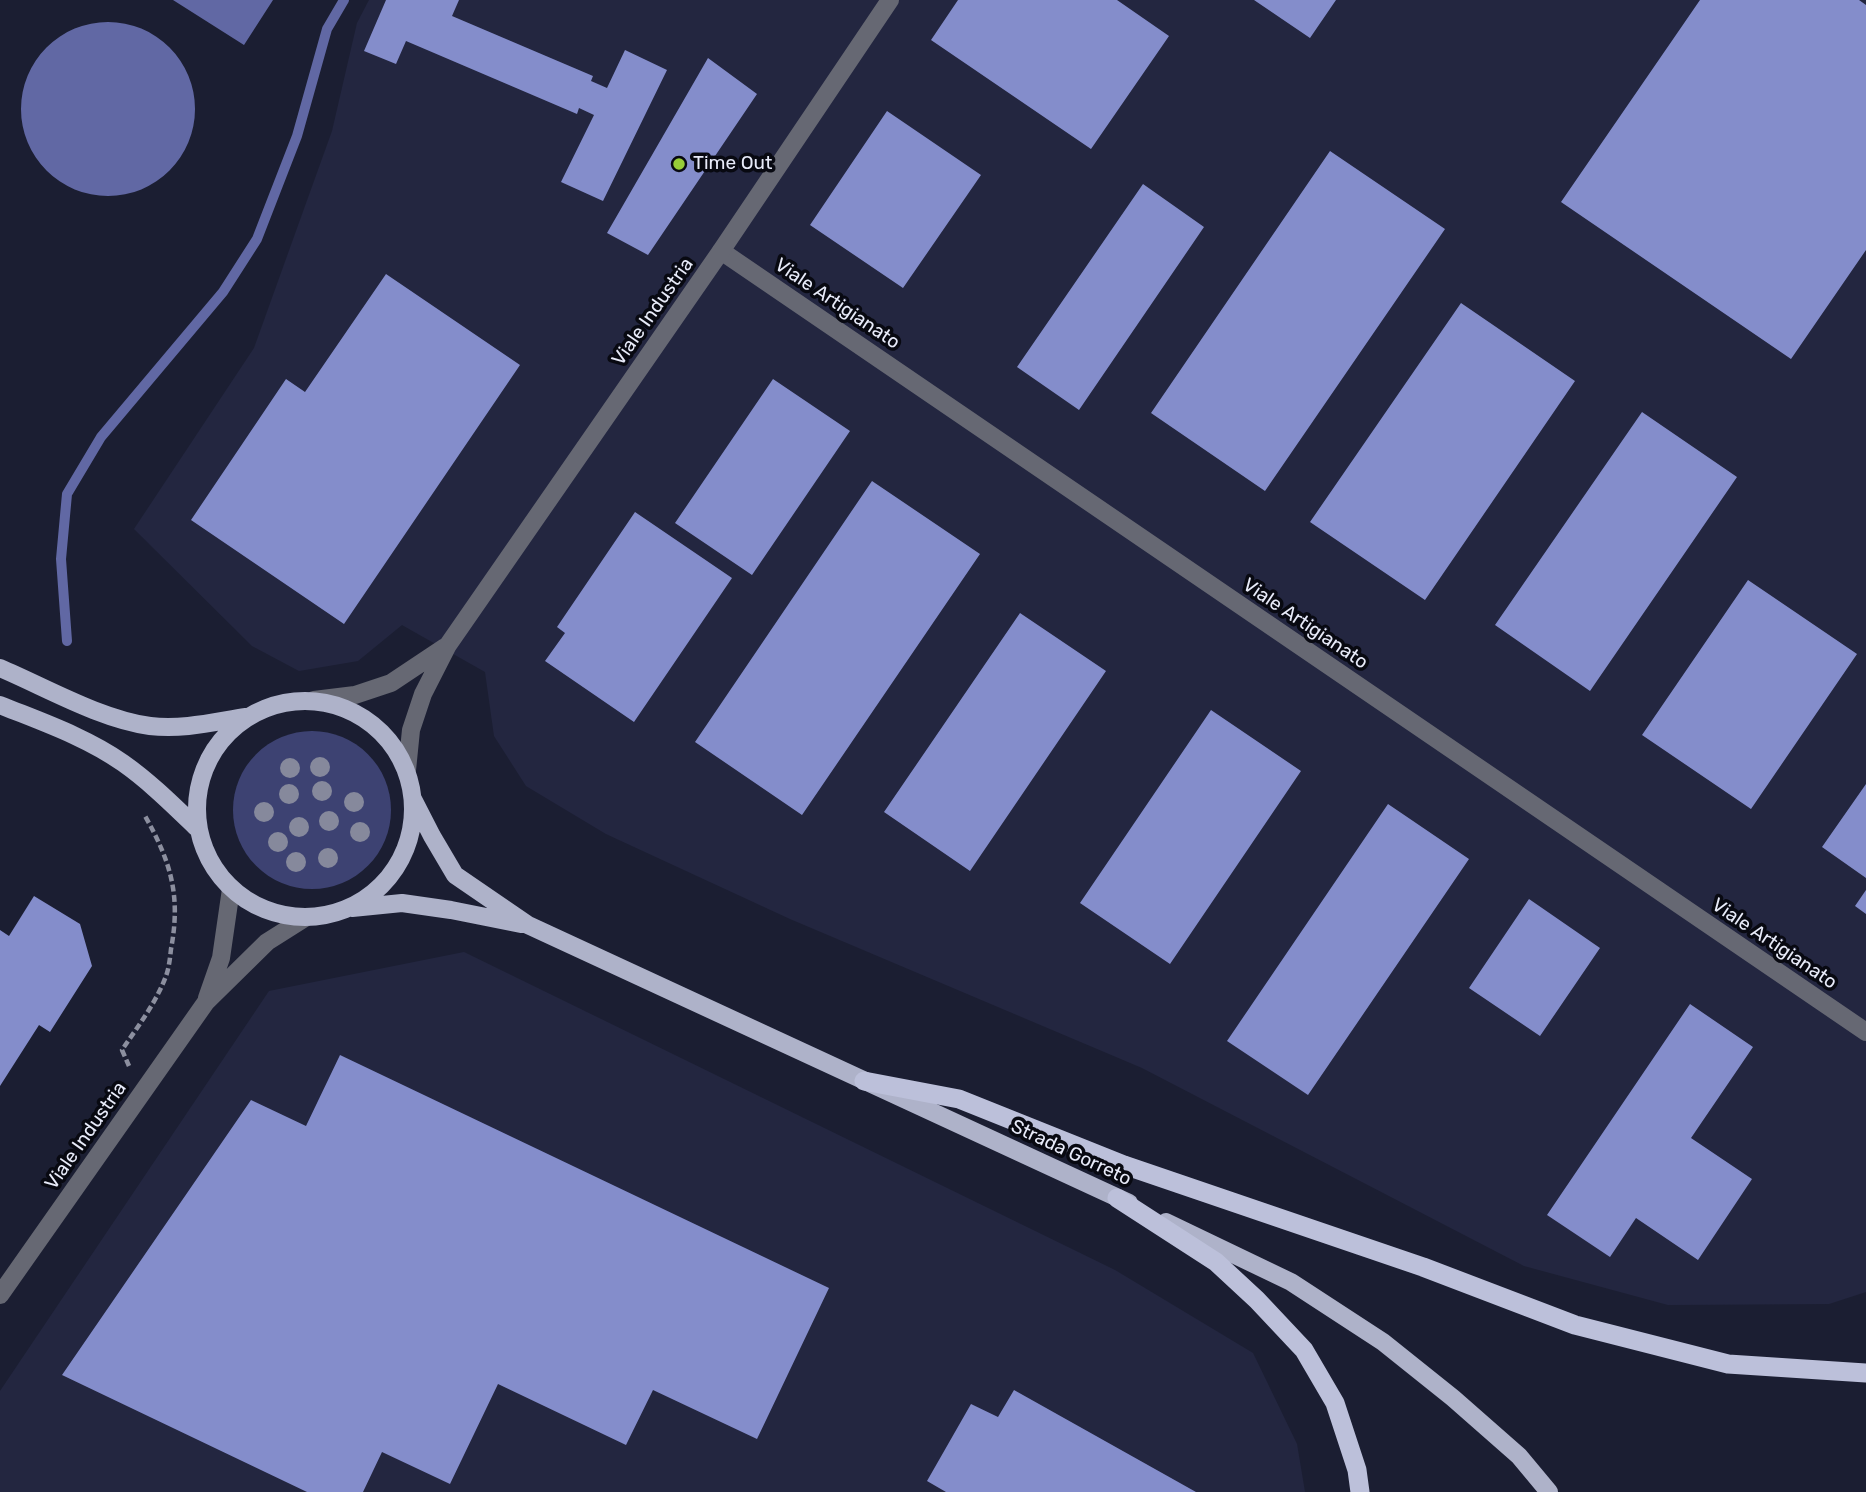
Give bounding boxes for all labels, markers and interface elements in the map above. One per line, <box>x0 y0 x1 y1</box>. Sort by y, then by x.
place label: Time Out <box>693 153 772 175</box>
marker: Time Out <box>671 156 687 172</box>
street label: Viale Industria <box>607 254 699 370</box>
street label: Viale Artigianato <box>770 254 904 354</box>
street label: Viale Artigianato <box>1238 574 1372 674</box>
street label: Viale Artigianato <box>1707 894 1841 994</box>
street label: Viale Industria <box>40 1078 132 1194</box>
street label: Strada Gorreto <box>1007 1115 1135 1191</box>

